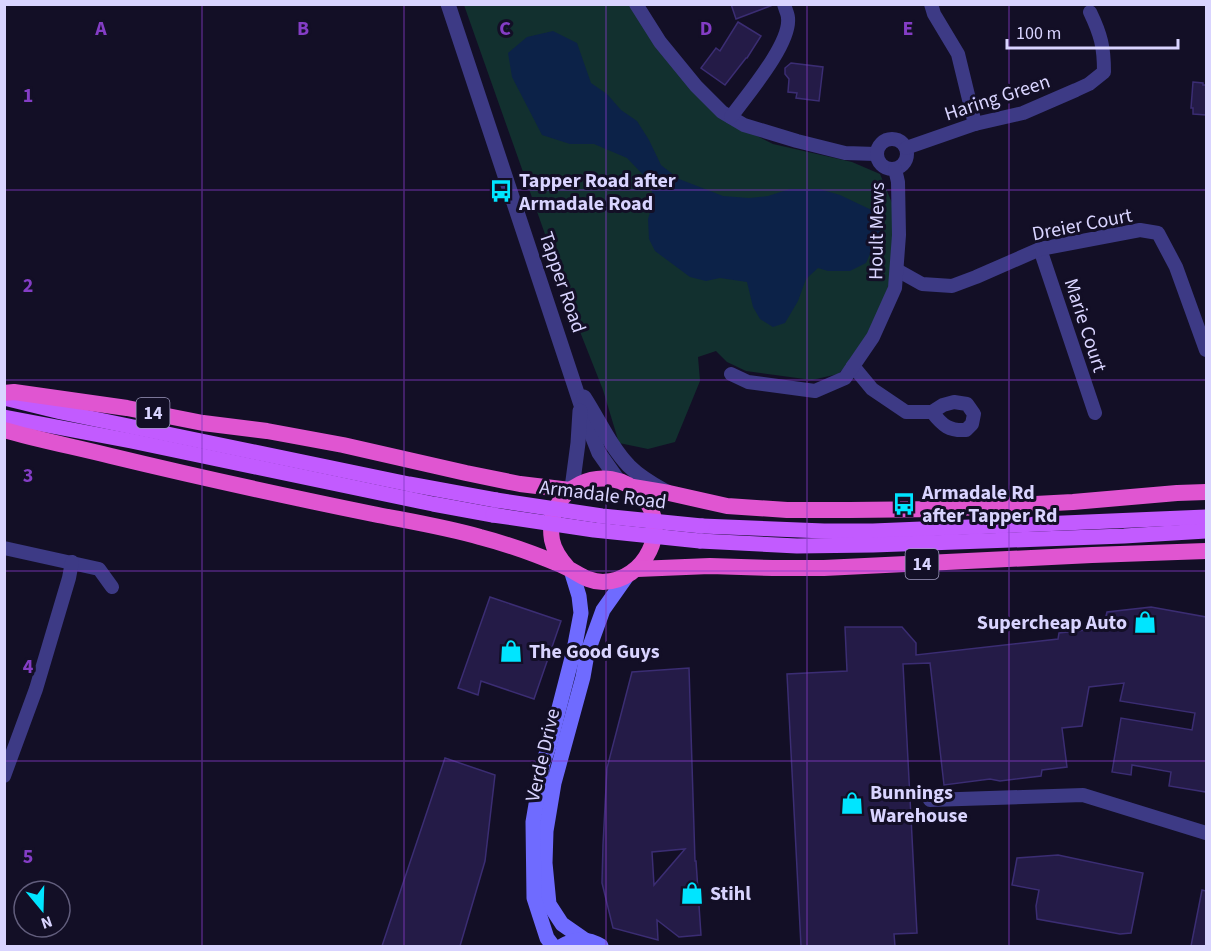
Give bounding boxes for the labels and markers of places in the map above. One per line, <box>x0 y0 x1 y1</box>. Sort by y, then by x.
place label: Tapper Road after Armadale Road <box>518 167 676 218</box>
bus stop icon: Tapper Road after Armadale Road <box>488 178 514 204</box>
place label: Armadale Rd after Tapper Rd <box>921 479 1057 530</box>
bus stop icon: Armadale Rd after Tapper Rd <box>891 491 917 517</box>
place label: Supercheap Auto <box>977 609 1127 637</box>
shop icon: Supercheap Auto <box>1132 609 1158 635</box>
shop icon: The Good Guys <box>498 638 524 664</box>
place label: The Good Guys <box>529 638 660 666</box>
place label: Bunnings Warehouse <box>870 779 968 830</box>
shop icon: Bunnings Warehouse <box>839 790 865 816</box>
shop icon: Stihl <box>679 880 705 906</box>
place label: Stihl <box>710 880 751 908</box>

